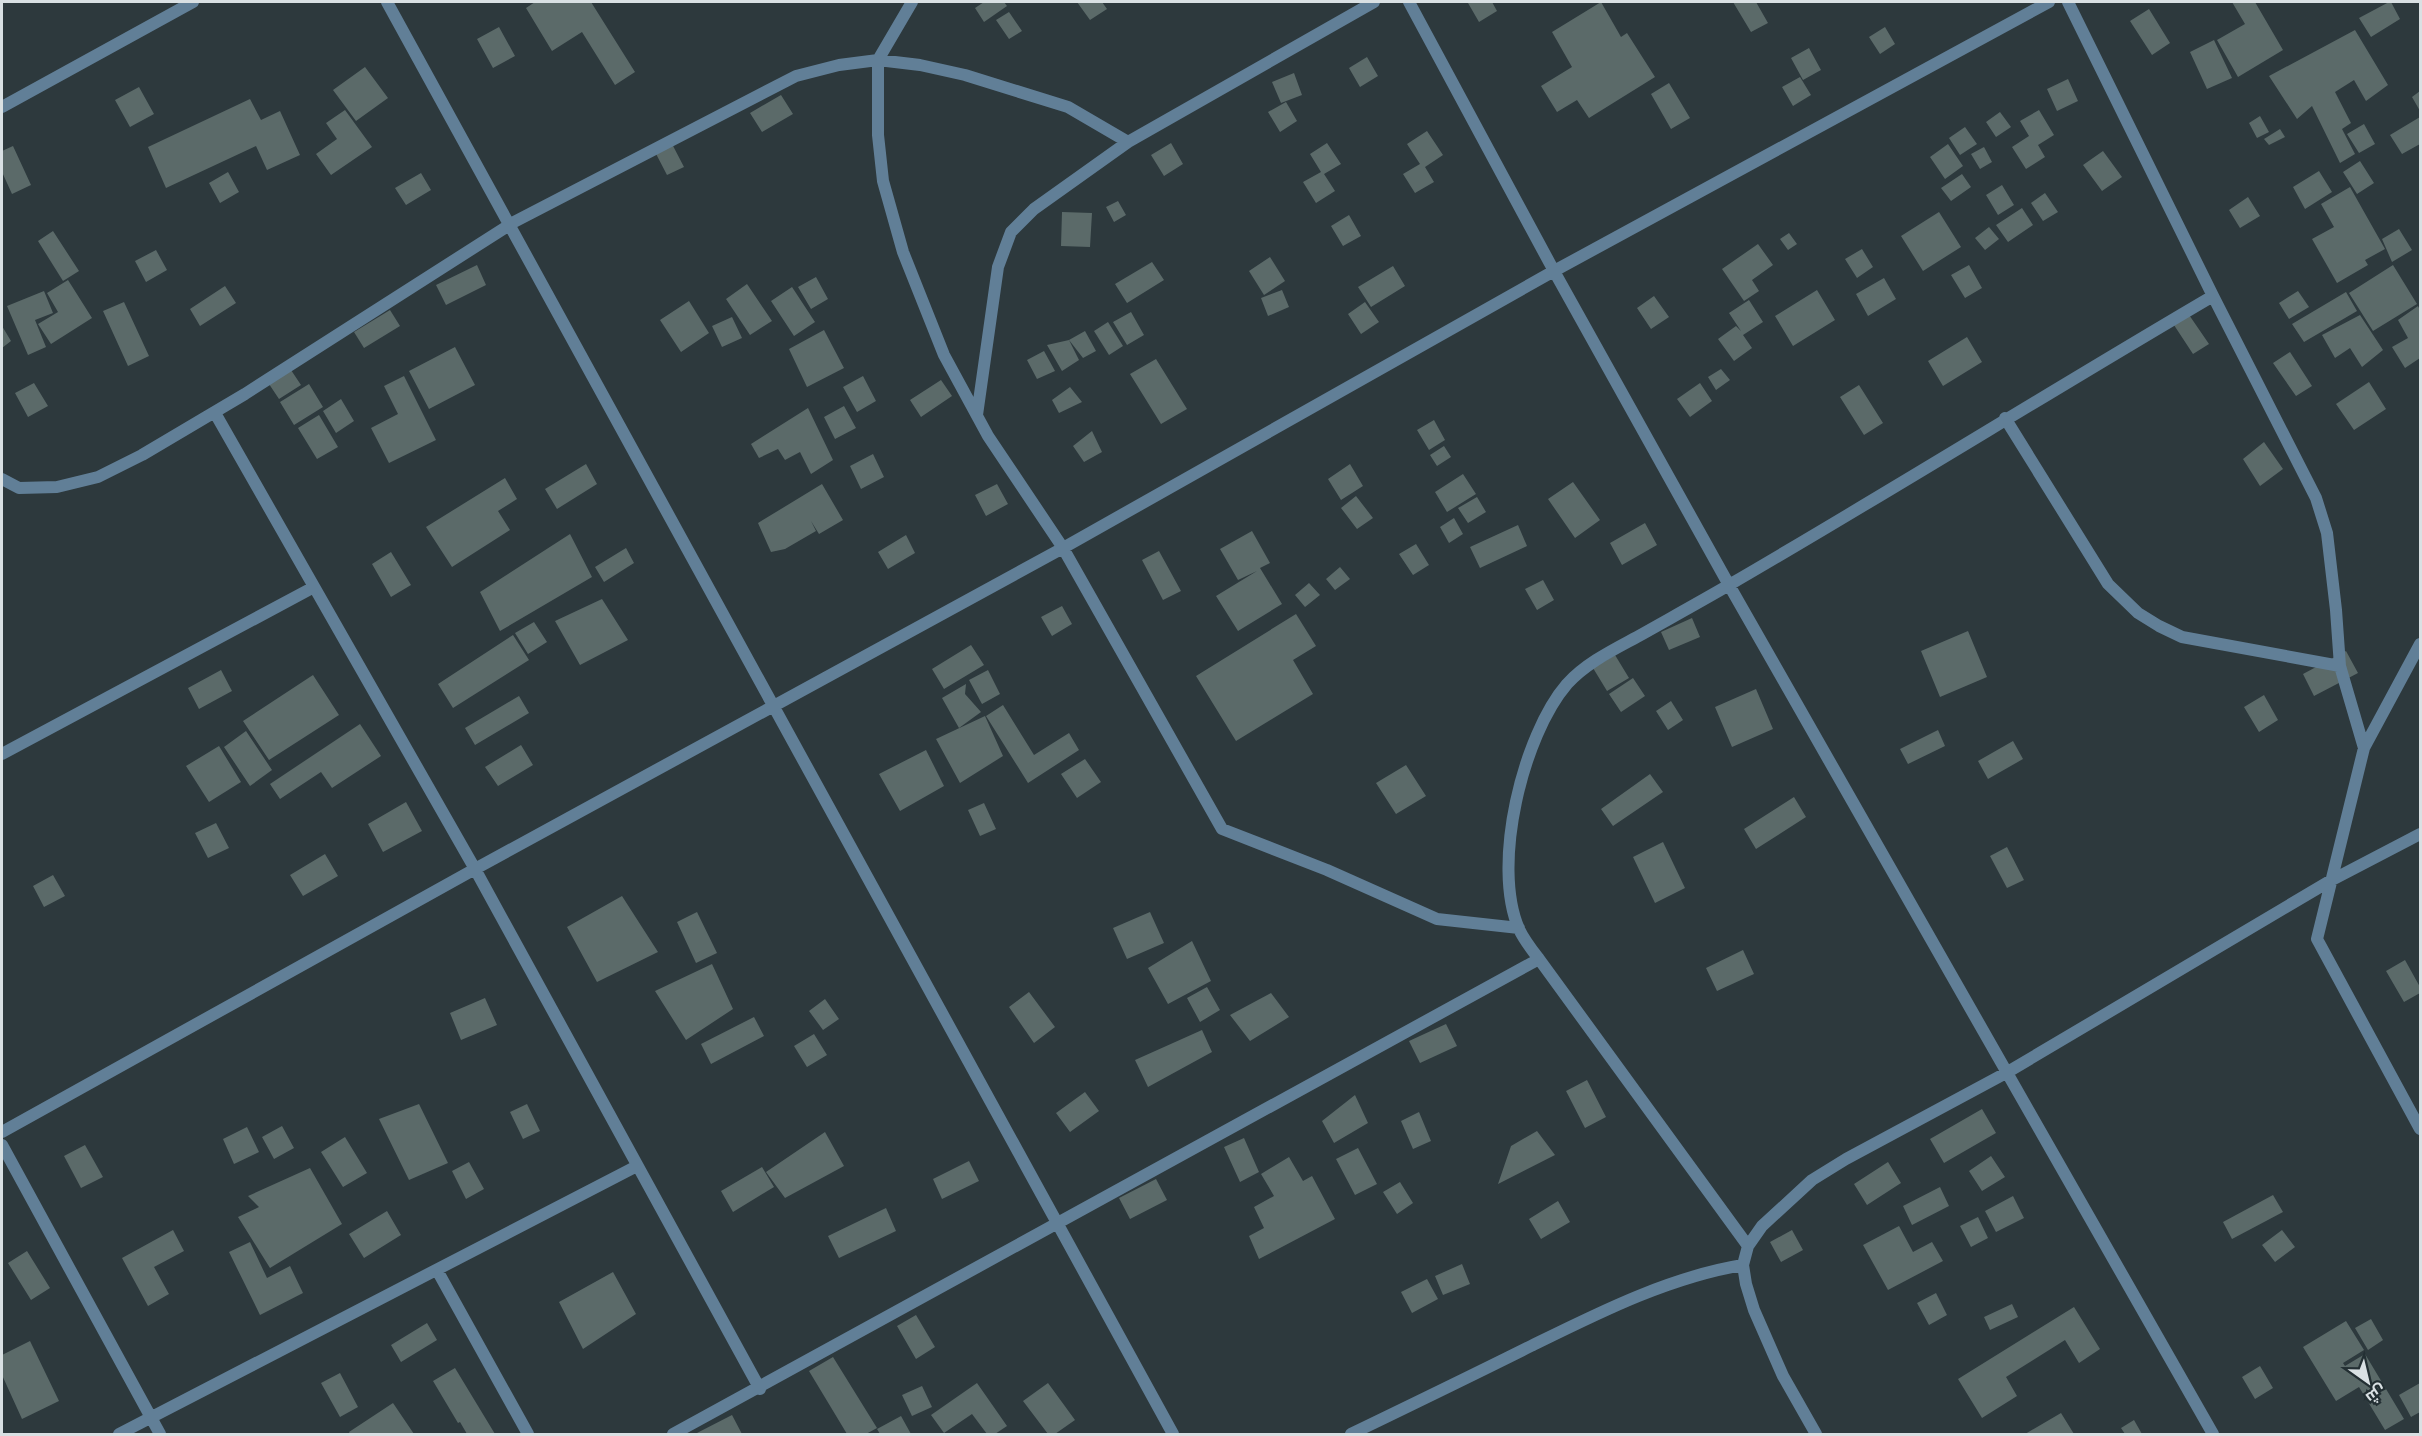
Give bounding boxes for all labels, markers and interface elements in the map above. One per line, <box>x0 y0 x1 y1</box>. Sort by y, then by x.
north arrow <box>2338 1352 2398 1412</box>
text: ش <box>2362 1380 2390 1408</box>

